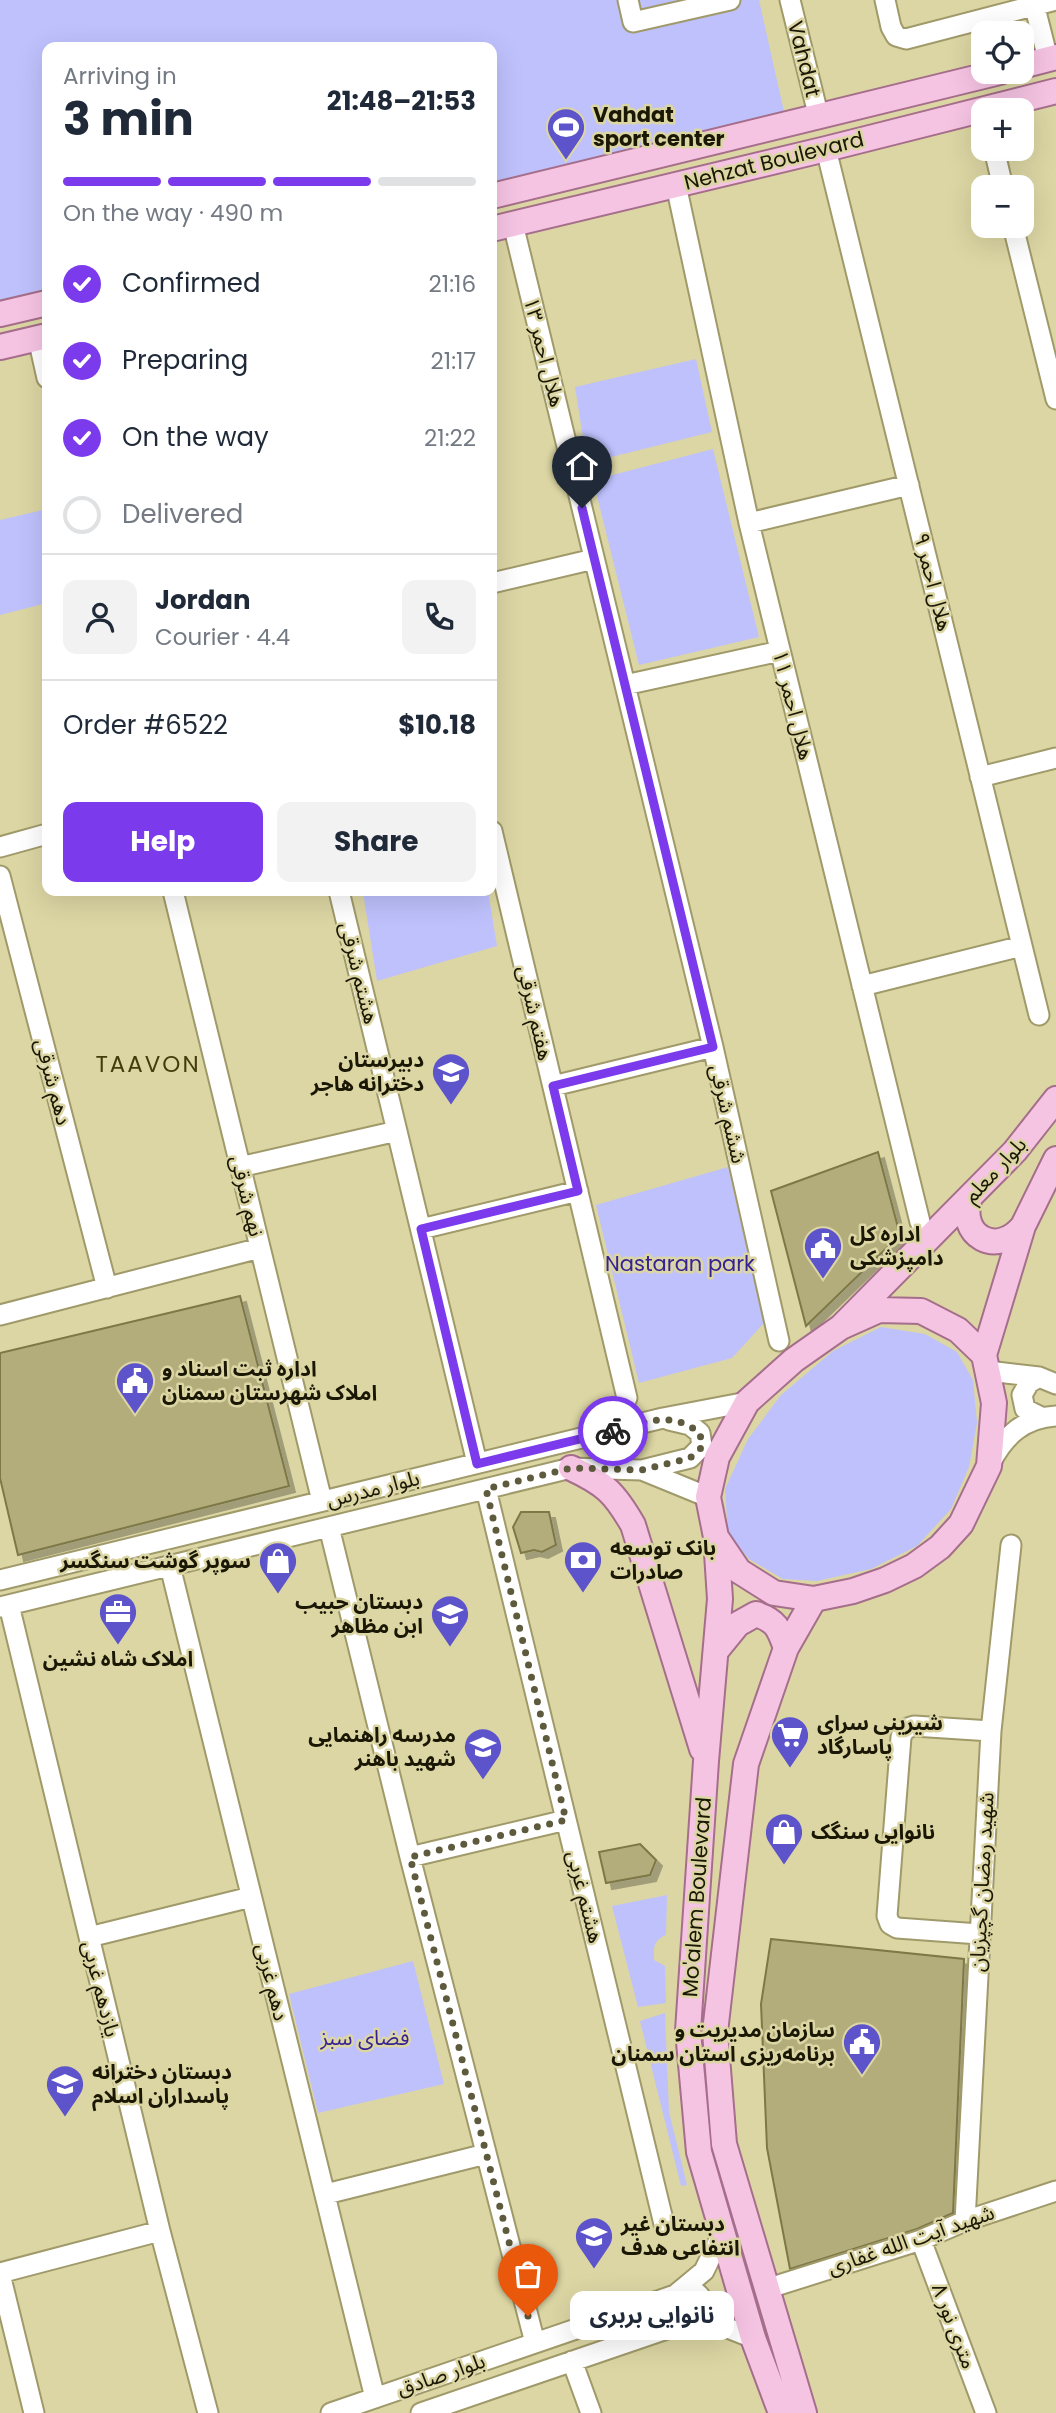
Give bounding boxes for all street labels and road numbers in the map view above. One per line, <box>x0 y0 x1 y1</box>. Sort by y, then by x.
street label: Vahdat <box>781 18 828 100</box>
street label: Nehzat Boulevard <box>681 124 867 197</box>
street label: هلال احمر ۱۳ <box>517 294 572 410</box>
street label: هلال احمر ۹ <box>907 530 960 634</box>
street label: هلال احمر ۱۱ <box>766 647 821 763</box>
street label: هشتم شرقی <box>332 919 386 1027</box>
street label: هفتم شرقی <box>510 963 560 1063</box>
street label: دهم شرقی <box>27 1035 79 1129</box>
street label: ششم شرقی <box>702 1062 754 1166</box>
street label: بلوار معلم <box>957 1130 1033 1210</box>
street label: نهم شرقی <box>222 1152 272 1240</box>
street label: بلوار مدرس <box>323 1463 422 1514</box>
street label: شهید رمضان گچپزیان <box>962 1791 1001 1973</box>
street label: Mo'alem Boulevard <box>675 1796 718 1998</box>
street label: هشتم غربی <box>559 1848 611 1946</box>
street label: یازدهم غربی <box>75 1938 127 2040</box>
street label: دهم غربی <box>248 1940 296 2024</box>
street label: شهید آیت الله غفاری <box>823 2197 998 2282</box>
street label: ۸ متری نور <box>925 2279 984 2373</box>
street label: بلوار صادق <box>393 2346 489 2403</box>

